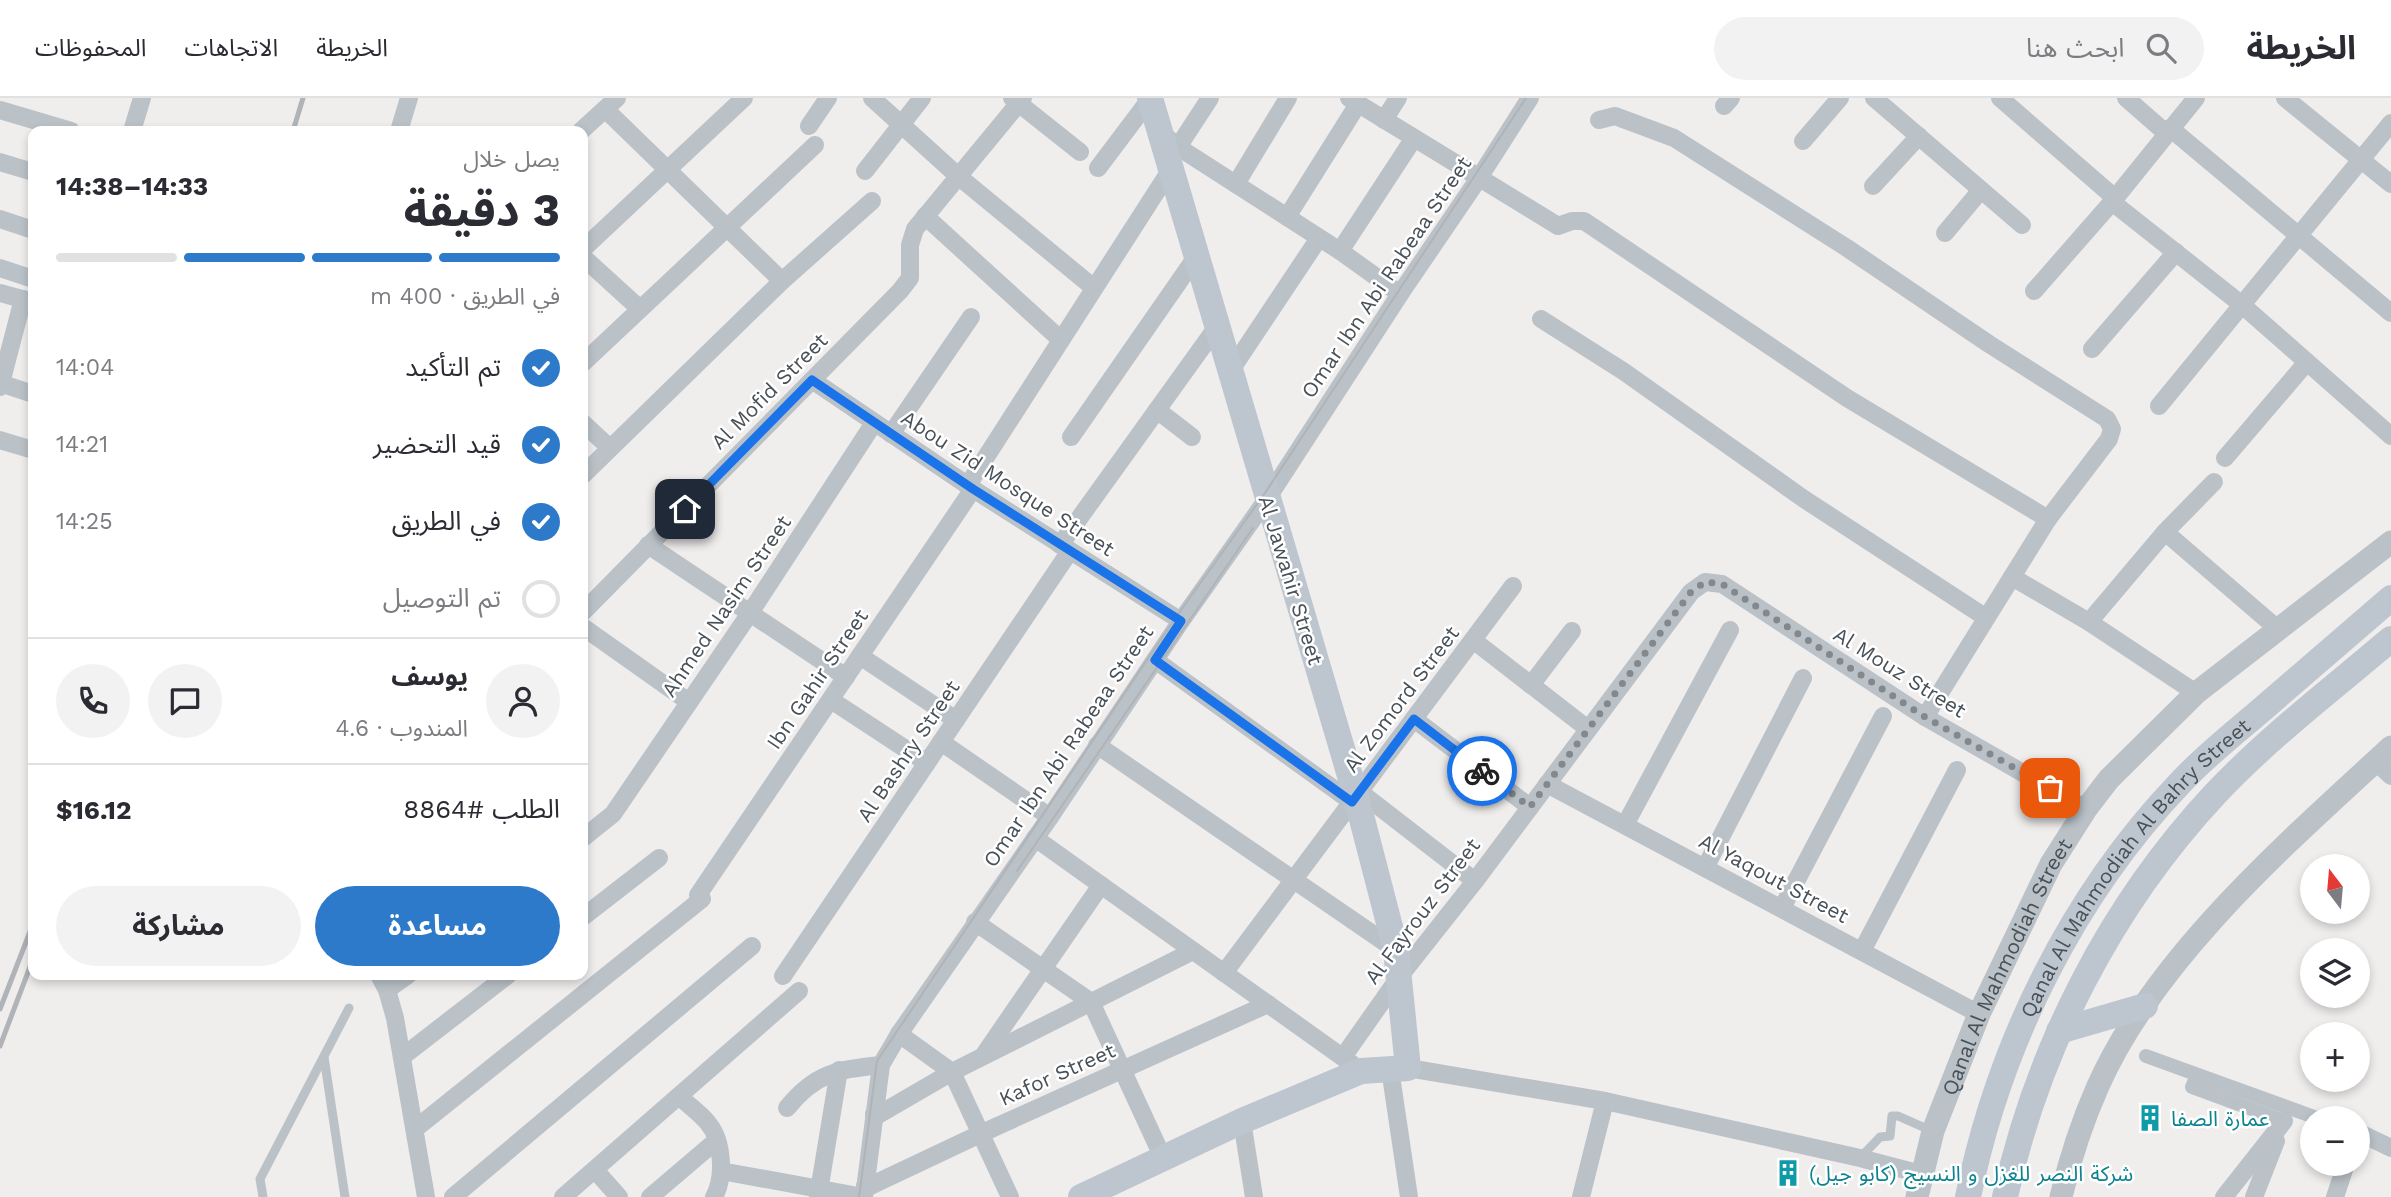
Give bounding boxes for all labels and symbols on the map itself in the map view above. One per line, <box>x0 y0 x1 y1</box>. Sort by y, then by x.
street label: Omar Ibn Abi Rabeaa Street <box>1296 151 1476 403</box>
street label: Al Mofid Street <box>706 327 833 454</box>
street label: Abou Zid Mosque Street <box>897 405 1119 561</box>
pin <box>655 479 715 539</box>
street label: Al Jawahir Street <box>1253 492 1329 668</box>
street label: Ahmed Nasim Street <box>656 510 796 702</box>
street label: Ibn Gahir Street <box>761 604 873 754</box>
street label: Omar Ibn Abi Rabeaa Street <box>978 620 1158 872</box>
street label: Al Zomord Street <box>1338 621 1464 777</box>
street label: Al Mouz Street <box>1829 621 1971 723</box>
street label: Al Bashry Street <box>851 675 965 827</box>
street label: Qanal Al Mahmodiah Al Bahry Street <box>2014 712 2255 1021</box>
courier <box>1447 736 1517 806</box>
pin <box>2020 758 2080 818</box>
street label: Al Yaqout Street <box>1695 828 1853 928</box>
street label: Al Fayrouz Street <box>1359 833 1485 989</box>
street label: Qanal Al Mahmodiah Street <box>1936 833 2077 1099</box>
north arrow <box>2300 854 2370 924</box>
street label: Kafor Street <box>995 1037 1119 1111</box>
building icon: عمارة الصفا <box>2135 1103 2165 1133</box>
place label: عمارة الصفا <box>2171 1106 2269 1131</box>
building icon: شركة النصر للغزل و النسيج (كابو جيل) <box>1773 1158 1803 1188</box>
place label: شركة النصر للغزل و النسيج (كابو جيل) <box>1809 1161 2133 1189</box>

